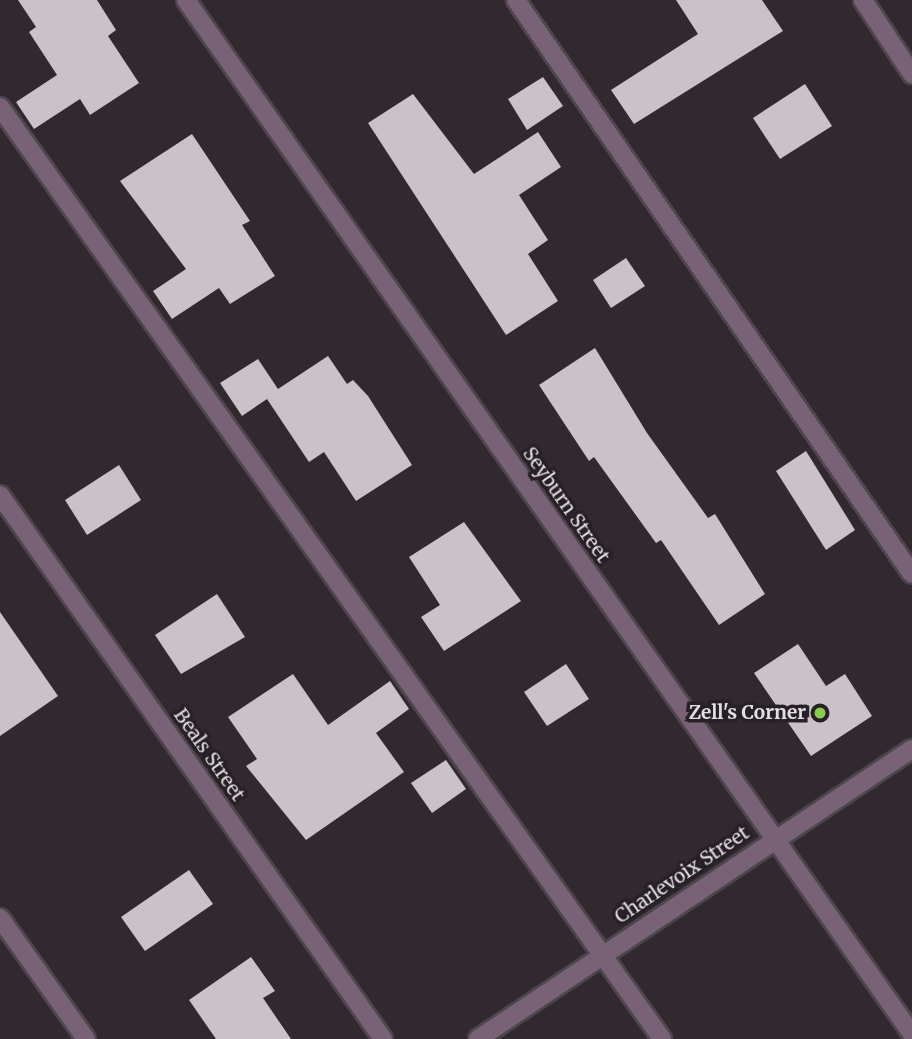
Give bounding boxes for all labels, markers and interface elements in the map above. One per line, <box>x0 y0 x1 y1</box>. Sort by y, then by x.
street label: Seyburn Street <box>518 443 614 567</box>
place label: Zell's Corner <box>689 702 806 724</box>
street label: Beals Street <box>169 704 249 806</box>
marker: Zell's Corner <box>812 705 828 721</box>
street label: Charlevoix Street <box>611 822 753 928</box>

